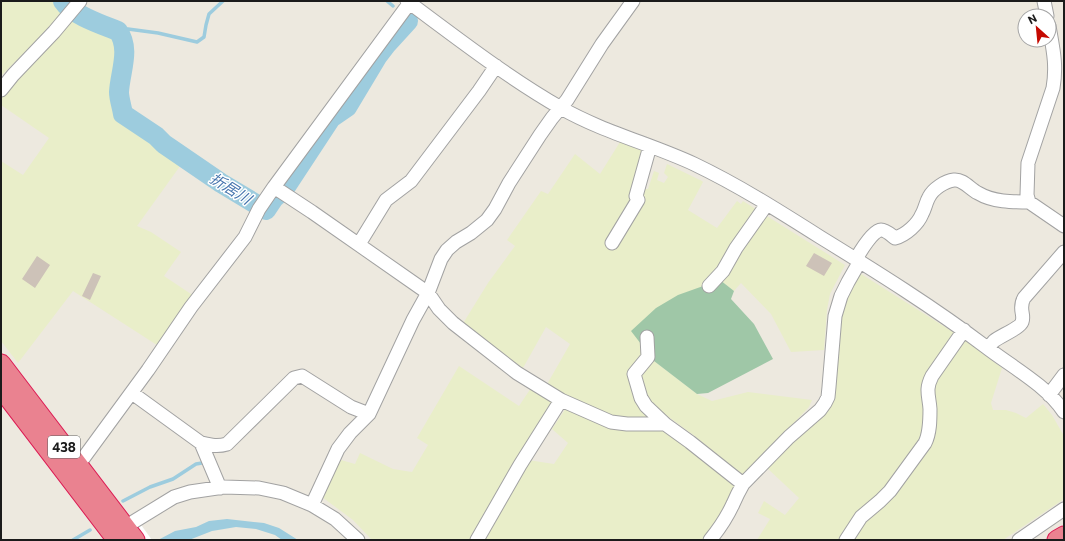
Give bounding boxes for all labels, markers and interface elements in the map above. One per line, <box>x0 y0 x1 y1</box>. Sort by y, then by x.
north arrow <box>1017 8 1057 48</box>
text: N <box>1026 11 1039 26</box>
water label: 折居川 <box>207 168 257 209</box>
road number: 438 <box>48 436 80 458</box>

